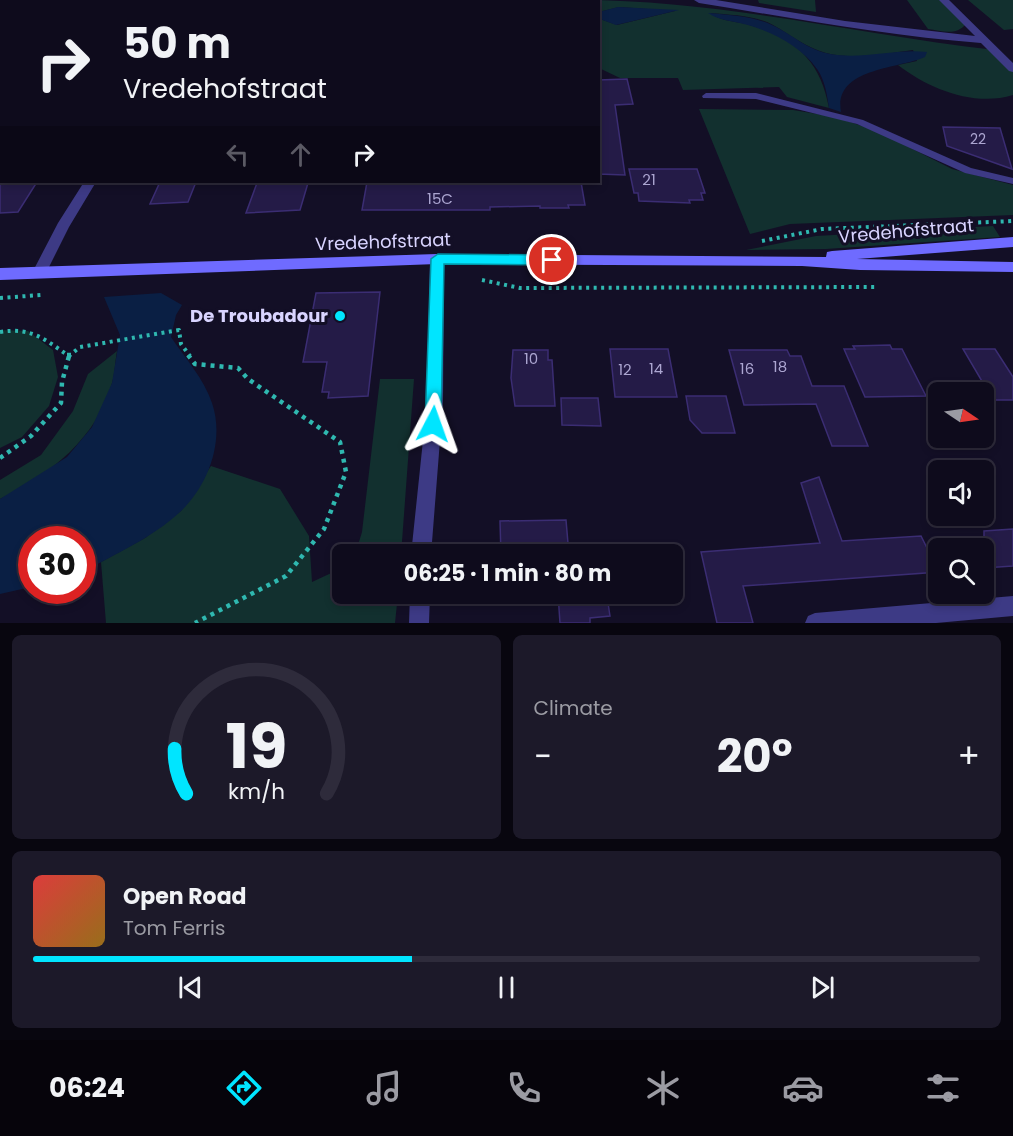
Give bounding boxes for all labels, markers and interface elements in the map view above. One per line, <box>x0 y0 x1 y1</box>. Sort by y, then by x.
text: 50 m <box>123 14 231 73</box>
icon: right <box>24 24 102 102</box>
text: Vredehofstraat <box>123 70 327 107</box>
house number: 22 <box>970 129 986 149</box>
icon: left <box>221 138 254 171</box>
icon: ahead <box>284 138 317 171</box>
icon: right <box>347 138 380 171</box>
house number: 21 <box>642 169 656 190</box>
house number: 15C <box>427 188 453 209</box>
street label: Vredehofstraat <box>837 212 975 249</box>
street label: Vredehofstraat <box>315 227 451 256</box>
pin <box>526 234 577 285</box>
icon: arrive <box>535 243 568 276</box>
place label: De Troubadour <box>190 303 328 328</box>
marker: De Troubadour <box>333 309 347 323</box>
house number: 10 <box>524 348 538 369</box>
house number: 18 <box>773 356 787 377</box>
house number: 14 <box>649 358 663 379</box>
house number: 16 <box>740 358 754 379</box>
house number: 12 <box>618 359 632 380</box>
north arrow <box>928 382 994 448</box>
map controls <box>928 382 994 604</box>
position arrow <box>401 392 465 456</box>
button: sound <box>928 460 994 526</box>
speed limit sign: 30 <box>18 526 96 604</box>
button: search <box>928 538 994 604</box>
text: 06:25 · 1 min · 80 m <box>404 558 611 589</box>
text: Climate <box>534 694 613 722</box>
text: 19 <box>225 702 287 790</box>
text: 20° <box>717 725 793 788</box>
text: − <box>534 733 552 780</box>
text: + <box>957 733 980 780</box>
text: km/h <box>228 776 285 807</box>
text: Open Road <box>123 881 247 912</box>
text: Tom Ferris <box>123 914 225 942</box>
icon: previous <box>174 971 207 1004</box>
icon: pause <box>490 971 523 1004</box>
icon: next <box>806 971 839 1004</box>
icon: directions <box>223 1067 265 1109</box>
icon: music <box>363 1067 405 1109</box>
icon: phone <box>503 1067 545 1109</box>
icon: climate <box>642 1067 684 1109</box>
icon: car <box>782 1067 824 1109</box>
icon: filters <box>922 1067 964 1109</box>
text: 06:24 <box>49 1069 125 1106</box>

